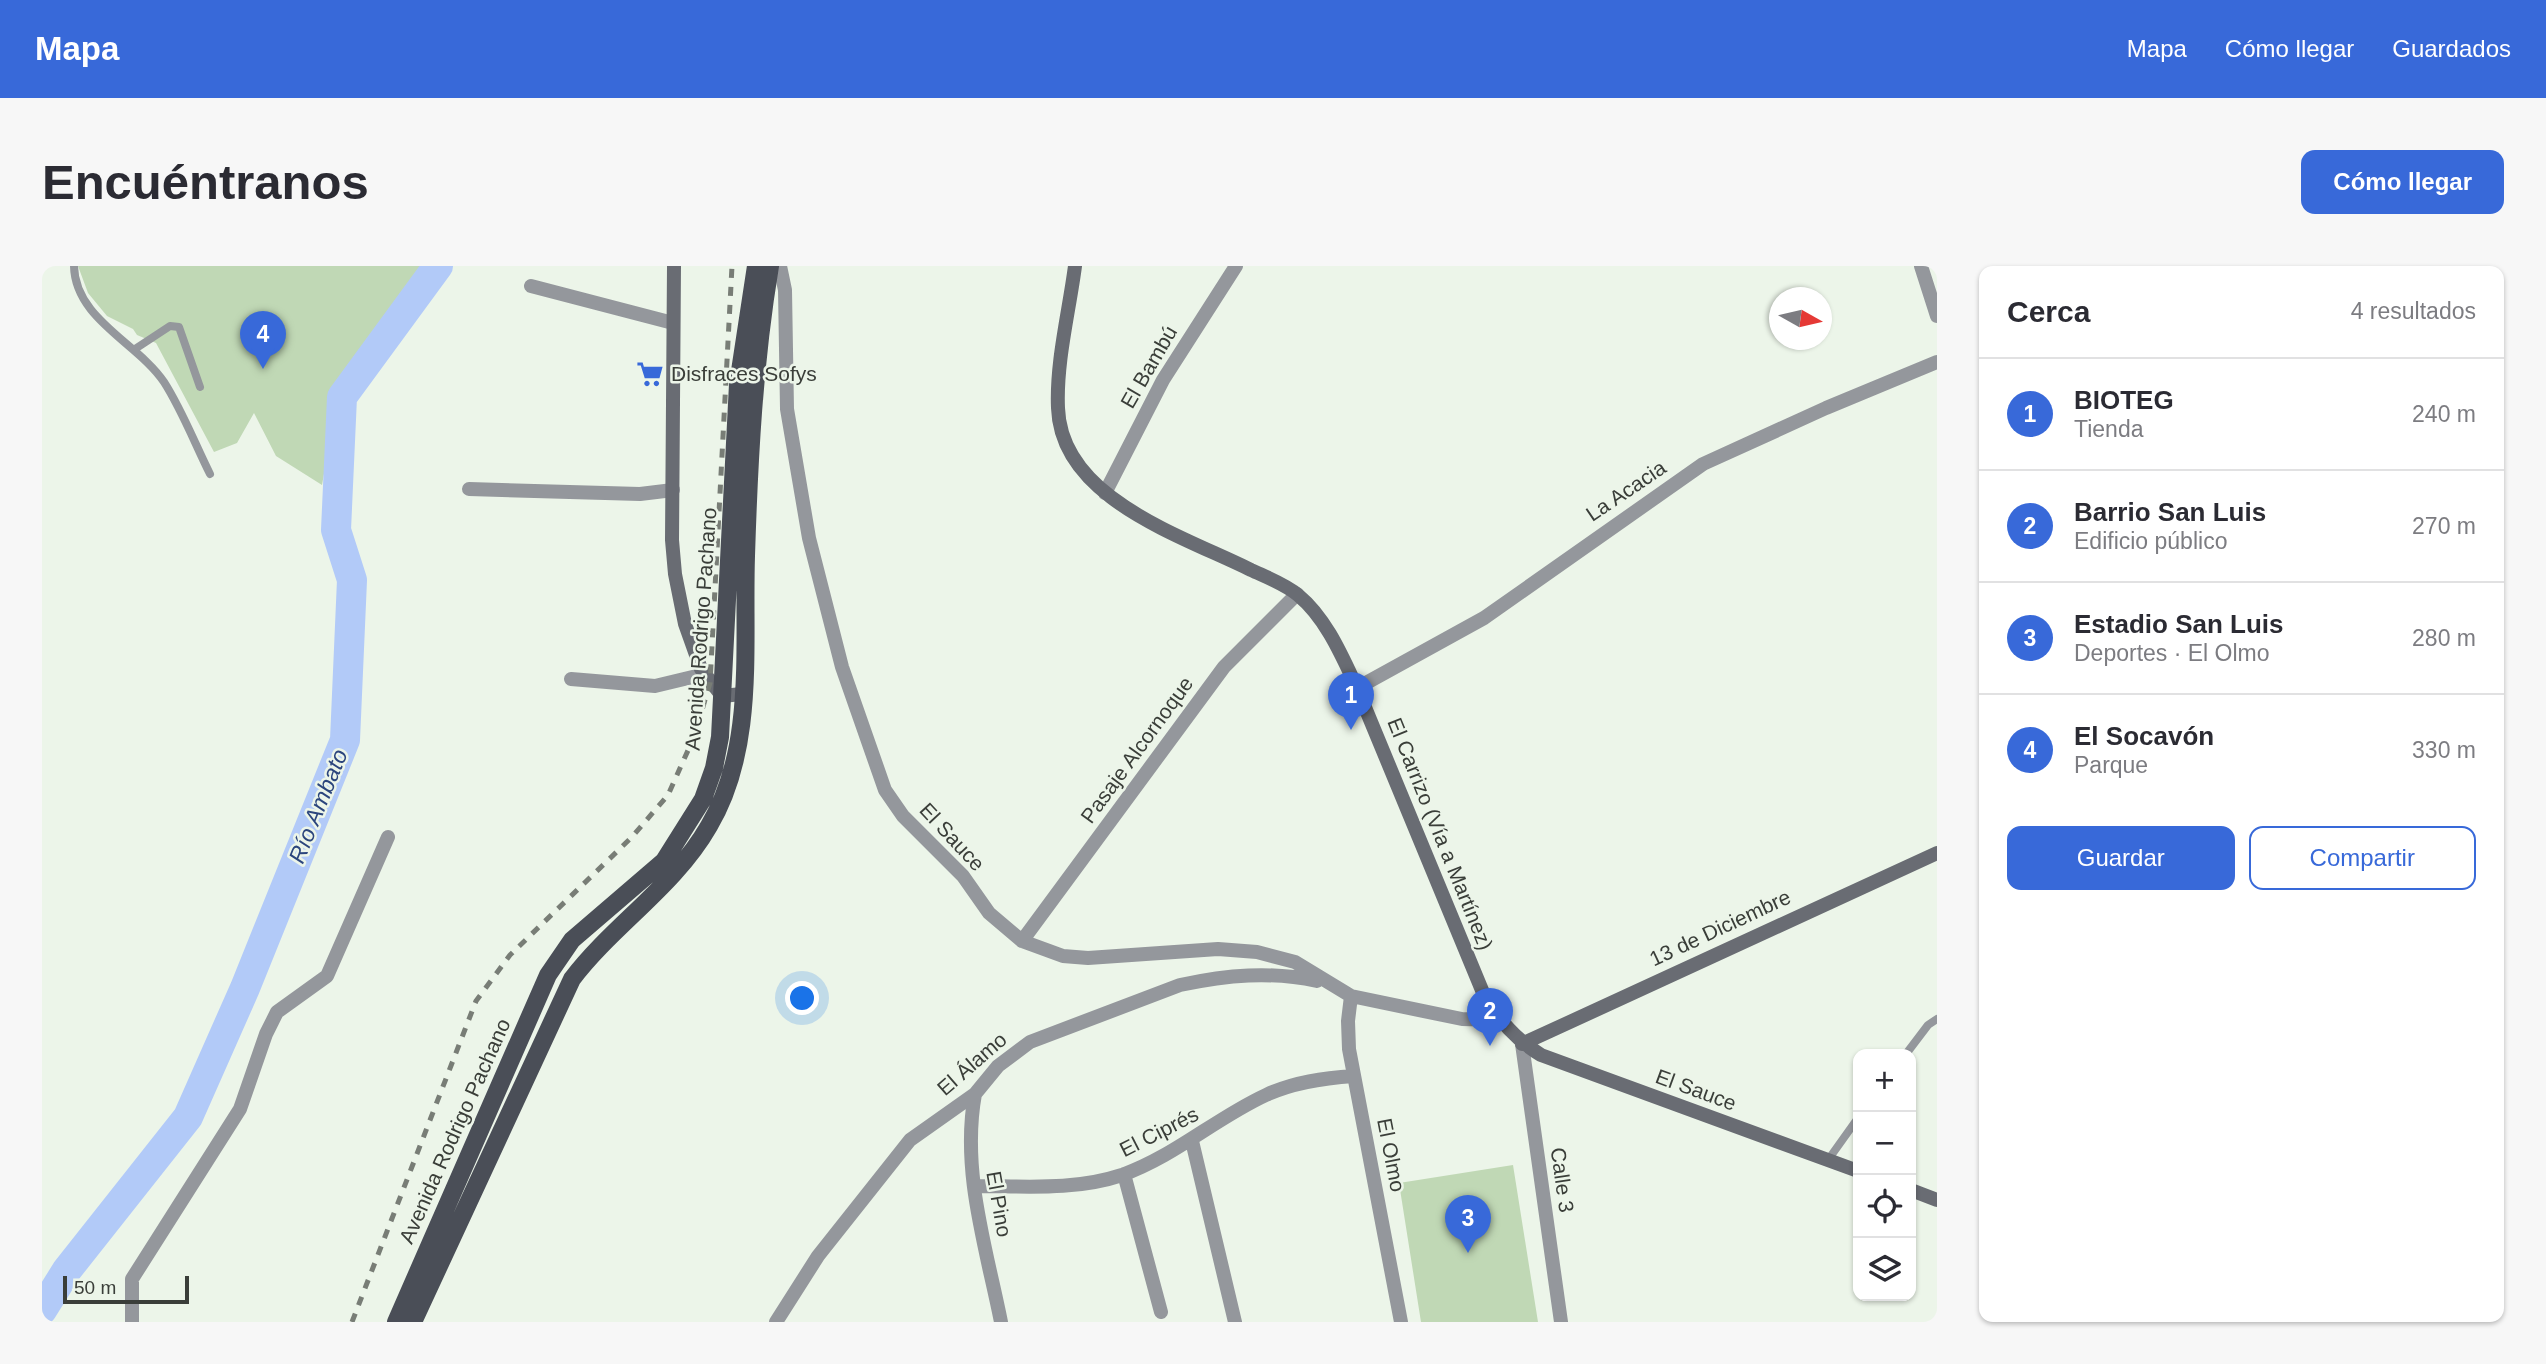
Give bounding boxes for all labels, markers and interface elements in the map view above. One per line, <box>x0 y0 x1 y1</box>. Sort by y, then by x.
text: Mapa <box>35 30 119 67</box>
text: Mapa <box>2127 35 2187 62</box>
text: Cómo llegar <box>2225 35 2354 62</box>
text: Guardados <box>2392 35 2511 62</box>
button: Cómo llegar <box>2301 150 2504 214</box>
text: Encuéntranos <box>42 155 369 209</box>
north arrow <box>1769 287 1832 350</box>
text: Cerca <box>2007 295 2090 328</box>
text: 4 resultados <box>2351 298 2476 324</box>
pin: 4 <box>240 311 286 369</box>
street label: El Bambú <box>1116 322 1181 412</box>
supermarket icon: Disfraces Sofys <box>635 359 665 389</box>
place label: Disfraces Sofys <box>671 362 817 385</box>
text: BIOTEG <box>2074 385 2174 415</box>
text: 1 <box>2024 401 2036 427</box>
text: 240 m <box>2412 401 2476 427</box>
text: Tienda <box>2074 416 2143 442</box>
street label: La Acacia <box>1582 455 1670 526</box>
text: Barrio San Luis <box>2074 497 2266 527</box>
street label: Avenida Rodrigo Pachano <box>681 507 720 751</box>
text: 2 <box>2024 513 2036 539</box>
text: 270 m <box>2412 513 2476 539</box>
text: Edificio público <box>2074 528 2227 554</box>
text: Estadio San Luis <box>2074 609 2284 639</box>
text: 3 <box>2024 625 2036 651</box>
text: 280 m <box>2412 625 2476 651</box>
text: Deportes · El Olmo <box>2074 640 2270 666</box>
street label: Pasaje Alcornoque <box>1076 672 1197 827</box>
pin: 1 <box>1328 672 1374 730</box>
street label: El Carrizo (Vía a Martínez) <box>1383 714 1498 953</box>
text: El Socavón <box>2074 721 2214 751</box>
text: 4 <box>2024 737 2036 763</box>
text: 330 m <box>2412 737 2476 763</box>
water label: Río Ambato <box>283 745 353 867</box>
text: Parque <box>2074 752 2148 778</box>
street label: El Sauce <box>915 798 989 875</box>
button: Guardar <box>2007 826 2235 890</box>
button: Compartir <box>2249 826 2476 890</box>
street label: 13 de Diciembre <box>1646 885 1794 970</box>
your location <box>785 981 819 1015</box>
pin: 2 <box>1467 988 1513 1046</box>
street label: Avenida Rodrigo Pachano <box>394 1015 515 1247</box>
street label: El Álamo <box>932 1027 1011 1100</box>
map controls <box>1853 1049 1916 1301</box>
button: + <box>1853 1049 1916 1112</box>
street label: El Sauce <box>1653 1064 1740 1115</box>
street label: El Ciprés <box>1116 1102 1202 1161</box>
button: − <box>1853 1112 1916 1175</box>
street label: El Olmo <box>1373 1116 1410 1194</box>
street label: Calle 3 <box>1547 1146 1578 1214</box>
street label: El Pino <box>982 1169 1017 1239</box>
button: locate <box>1853 1175 1916 1238</box>
pin: 3 <box>1445 1195 1491 1253</box>
button: layers <box>1853 1238 1916 1301</box>
scale bar <box>63 1273 189 1305</box>
text: 50 m <box>74 1277 116 1298</box>

